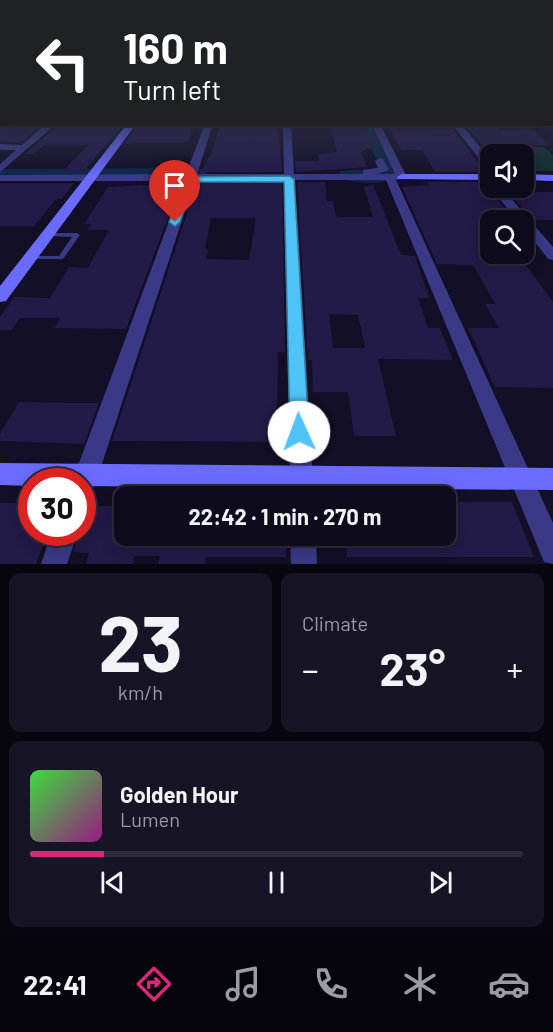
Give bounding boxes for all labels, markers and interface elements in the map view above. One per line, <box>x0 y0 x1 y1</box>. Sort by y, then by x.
text: 160 m <box>123 22 228 72</box>
icon: left <box>24 24 102 102</box>
text: Turn left <box>123 73 221 105</box>
map controls <box>480 144 534 264</box>
button: sound <box>480 144 534 198</box>
pin <box>149 160 200 222</box>
icon: arrive <box>158 169 191 202</box>
button: search <box>480 210 534 264</box>
position arrow <box>267 400 331 464</box>
speed limit sign: 30 <box>18 468 96 546</box>
text: 22:42 · 1 min · 270 m <box>189 503 381 529</box>
text: 23 <box>98 594 183 688</box>
text: Climate <box>302 611 368 635</box>
text: 23° <box>380 641 445 695</box>
text: − <box>302 649 319 689</box>
text: + <box>506 649 523 689</box>
text: km/h <box>118 680 163 704</box>
text: Golden Hour <box>120 781 238 807</box>
text: Lumen <box>120 807 180 831</box>
icon: previous <box>96 866 129 899</box>
icon: pause <box>260 866 293 899</box>
icon: next <box>424 866 457 899</box>
icon: directions <box>133 963 175 1005</box>
icon: music <box>222 963 264 1005</box>
icon: phone <box>310 963 352 1005</box>
icon: climate <box>399 963 441 1005</box>
icon: car <box>488 963 530 1005</box>
text: 22:41 <box>23 968 87 1000</box>

